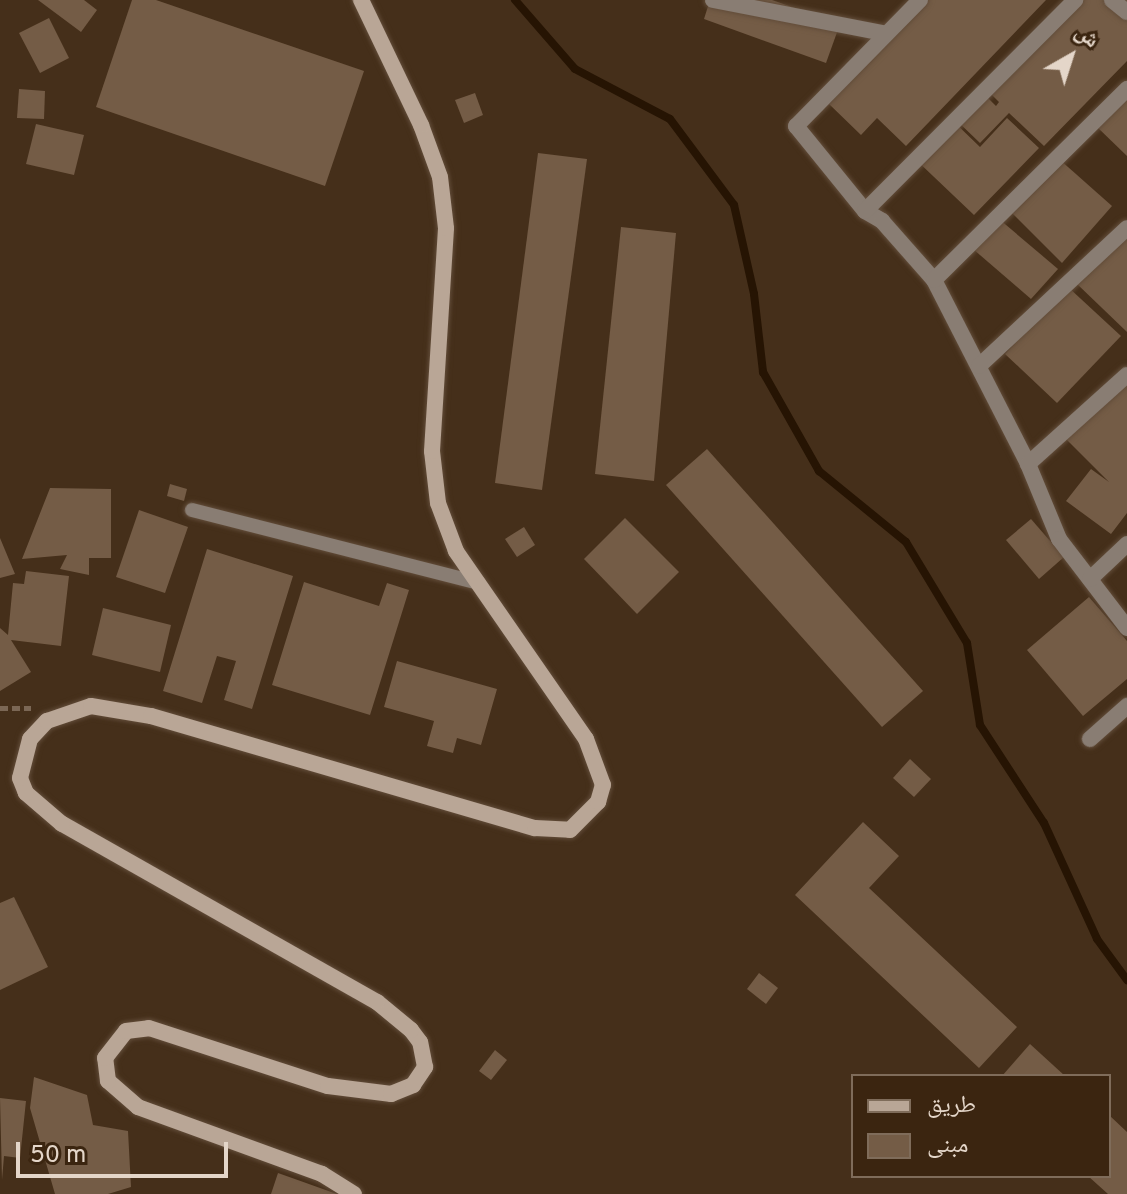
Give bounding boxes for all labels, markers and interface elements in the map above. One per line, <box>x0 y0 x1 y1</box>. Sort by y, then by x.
north arrow <box>1031 16 1111 96</box>
text: ش <box>1069 19 1104 55</box>
legend <box>851 1074 1111 1178</box>
text: طريق <box>927 1091 976 1121</box>
scale bar <box>20 1126 232 1176</box>
text: مبنى <box>927 1131 968 1161</box>
text: 50 m <box>30 1141 86 1171</box>

